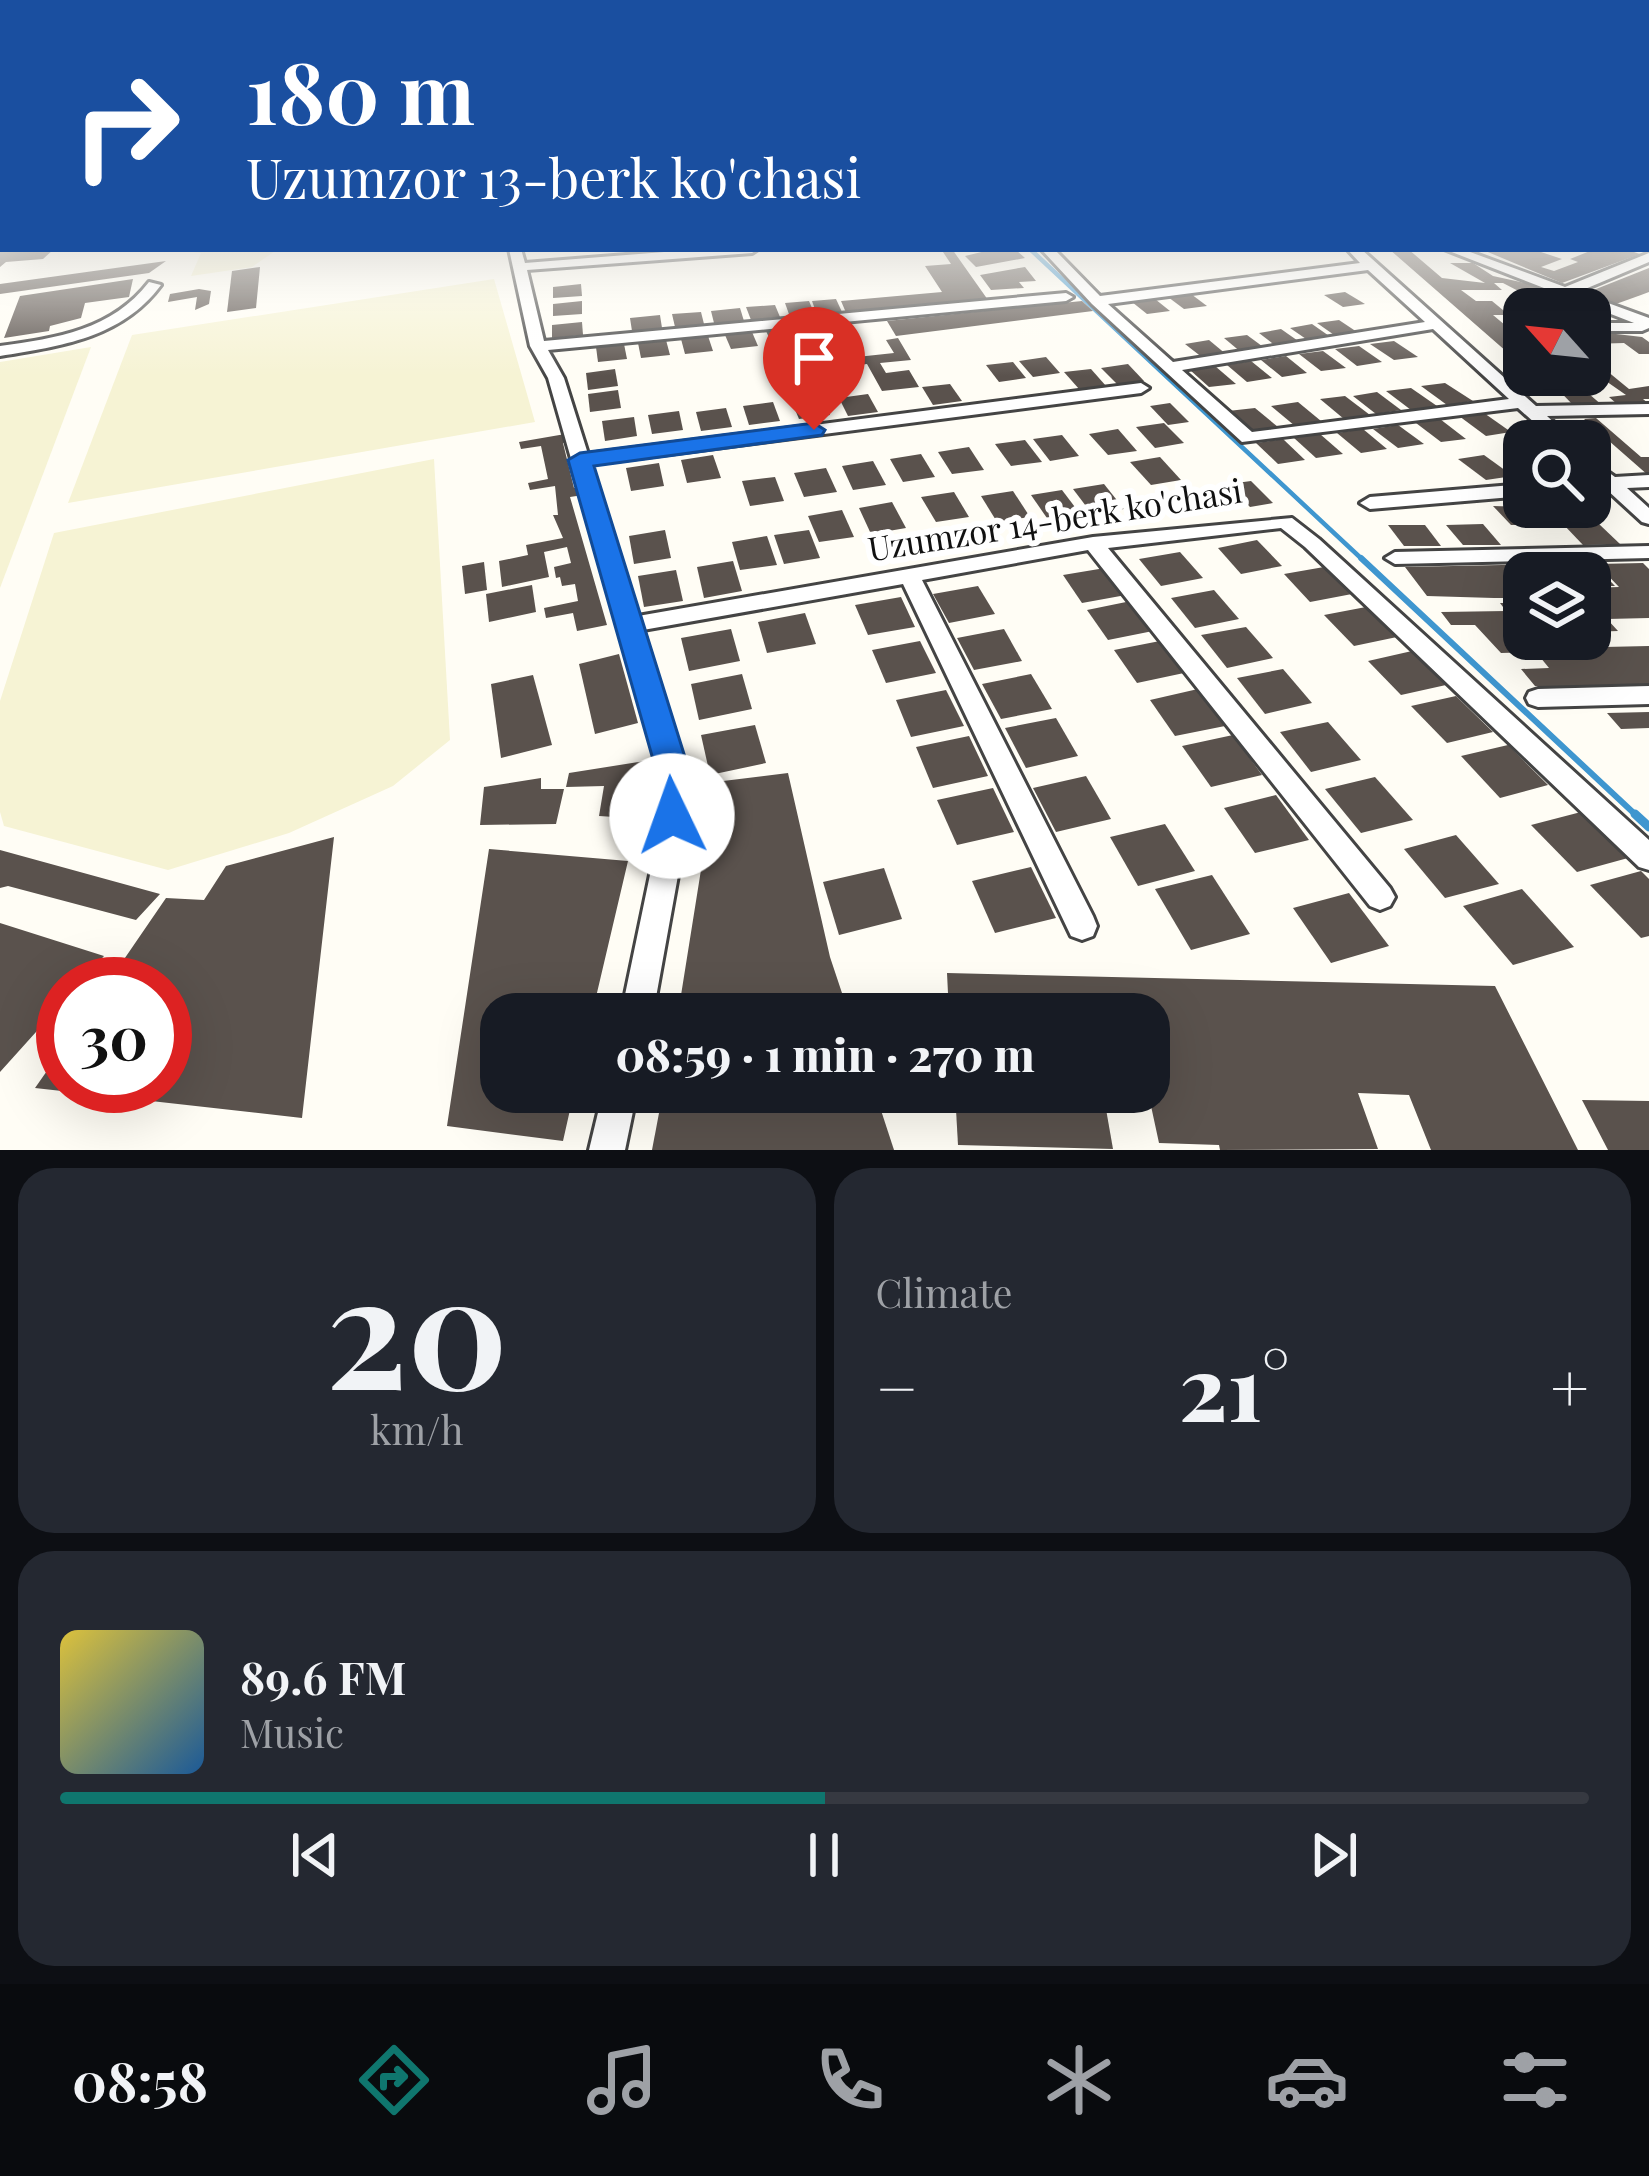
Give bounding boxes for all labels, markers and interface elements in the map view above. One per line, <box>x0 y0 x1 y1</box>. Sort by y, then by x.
text: 180 m <box>246 34 475 146</box>
icon: right <box>48 48 204 204</box>
text: Uzumzor 13-berk ko'chasi <box>246 141 861 213</box>
north arrow <box>1503 288 1611 396</box>
map controls <box>1503 288 1611 660</box>
pin <box>763 307 865 430</box>
icon: arrive <box>781 325 847 391</box>
button: search <box>1503 420 1611 528</box>
street label: Uzumzor 14-berk ko'chasi <box>865 467 1245 569</box>
button: layers <box>1503 552 1611 660</box>
position arrow <box>609 753 735 879</box>
speed limit sign: 30 <box>36 957 192 1113</box>
text: 08:59 · 1 min · 270 m <box>615 1023 1035 1083</box>
text: 20 <box>326 1221 508 1429</box>
text: Climate <box>876 1266 1013 1318</box>
text: 21° <box>1179 1325 1289 1445</box>
text: − <box>876 1342 918 1430</box>
text: + <box>1550 1342 1589 1430</box>
text: km/h <box>370 1403 464 1455</box>
text: 89.6 FM <box>240 1646 406 1706</box>
text: Music <box>240 1706 344 1758</box>
icon: previous <box>282 1822 348 1888</box>
icon: pause <box>791 1822 857 1888</box>
icon: next <box>1301 1822 1367 1888</box>
icon: directions <box>352 2038 436 2122</box>
icon: music <box>580 2038 664 2122</box>
icon: phone <box>808 2038 892 2122</box>
icon: climate <box>1037 2038 1121 2122</box>
icon: car <box>1265 2038 1349 2122</box>
icon: filters <box>1493 2038 1577 2122</box>
text: 08:58 <box>72 2044 208 2116</box>

